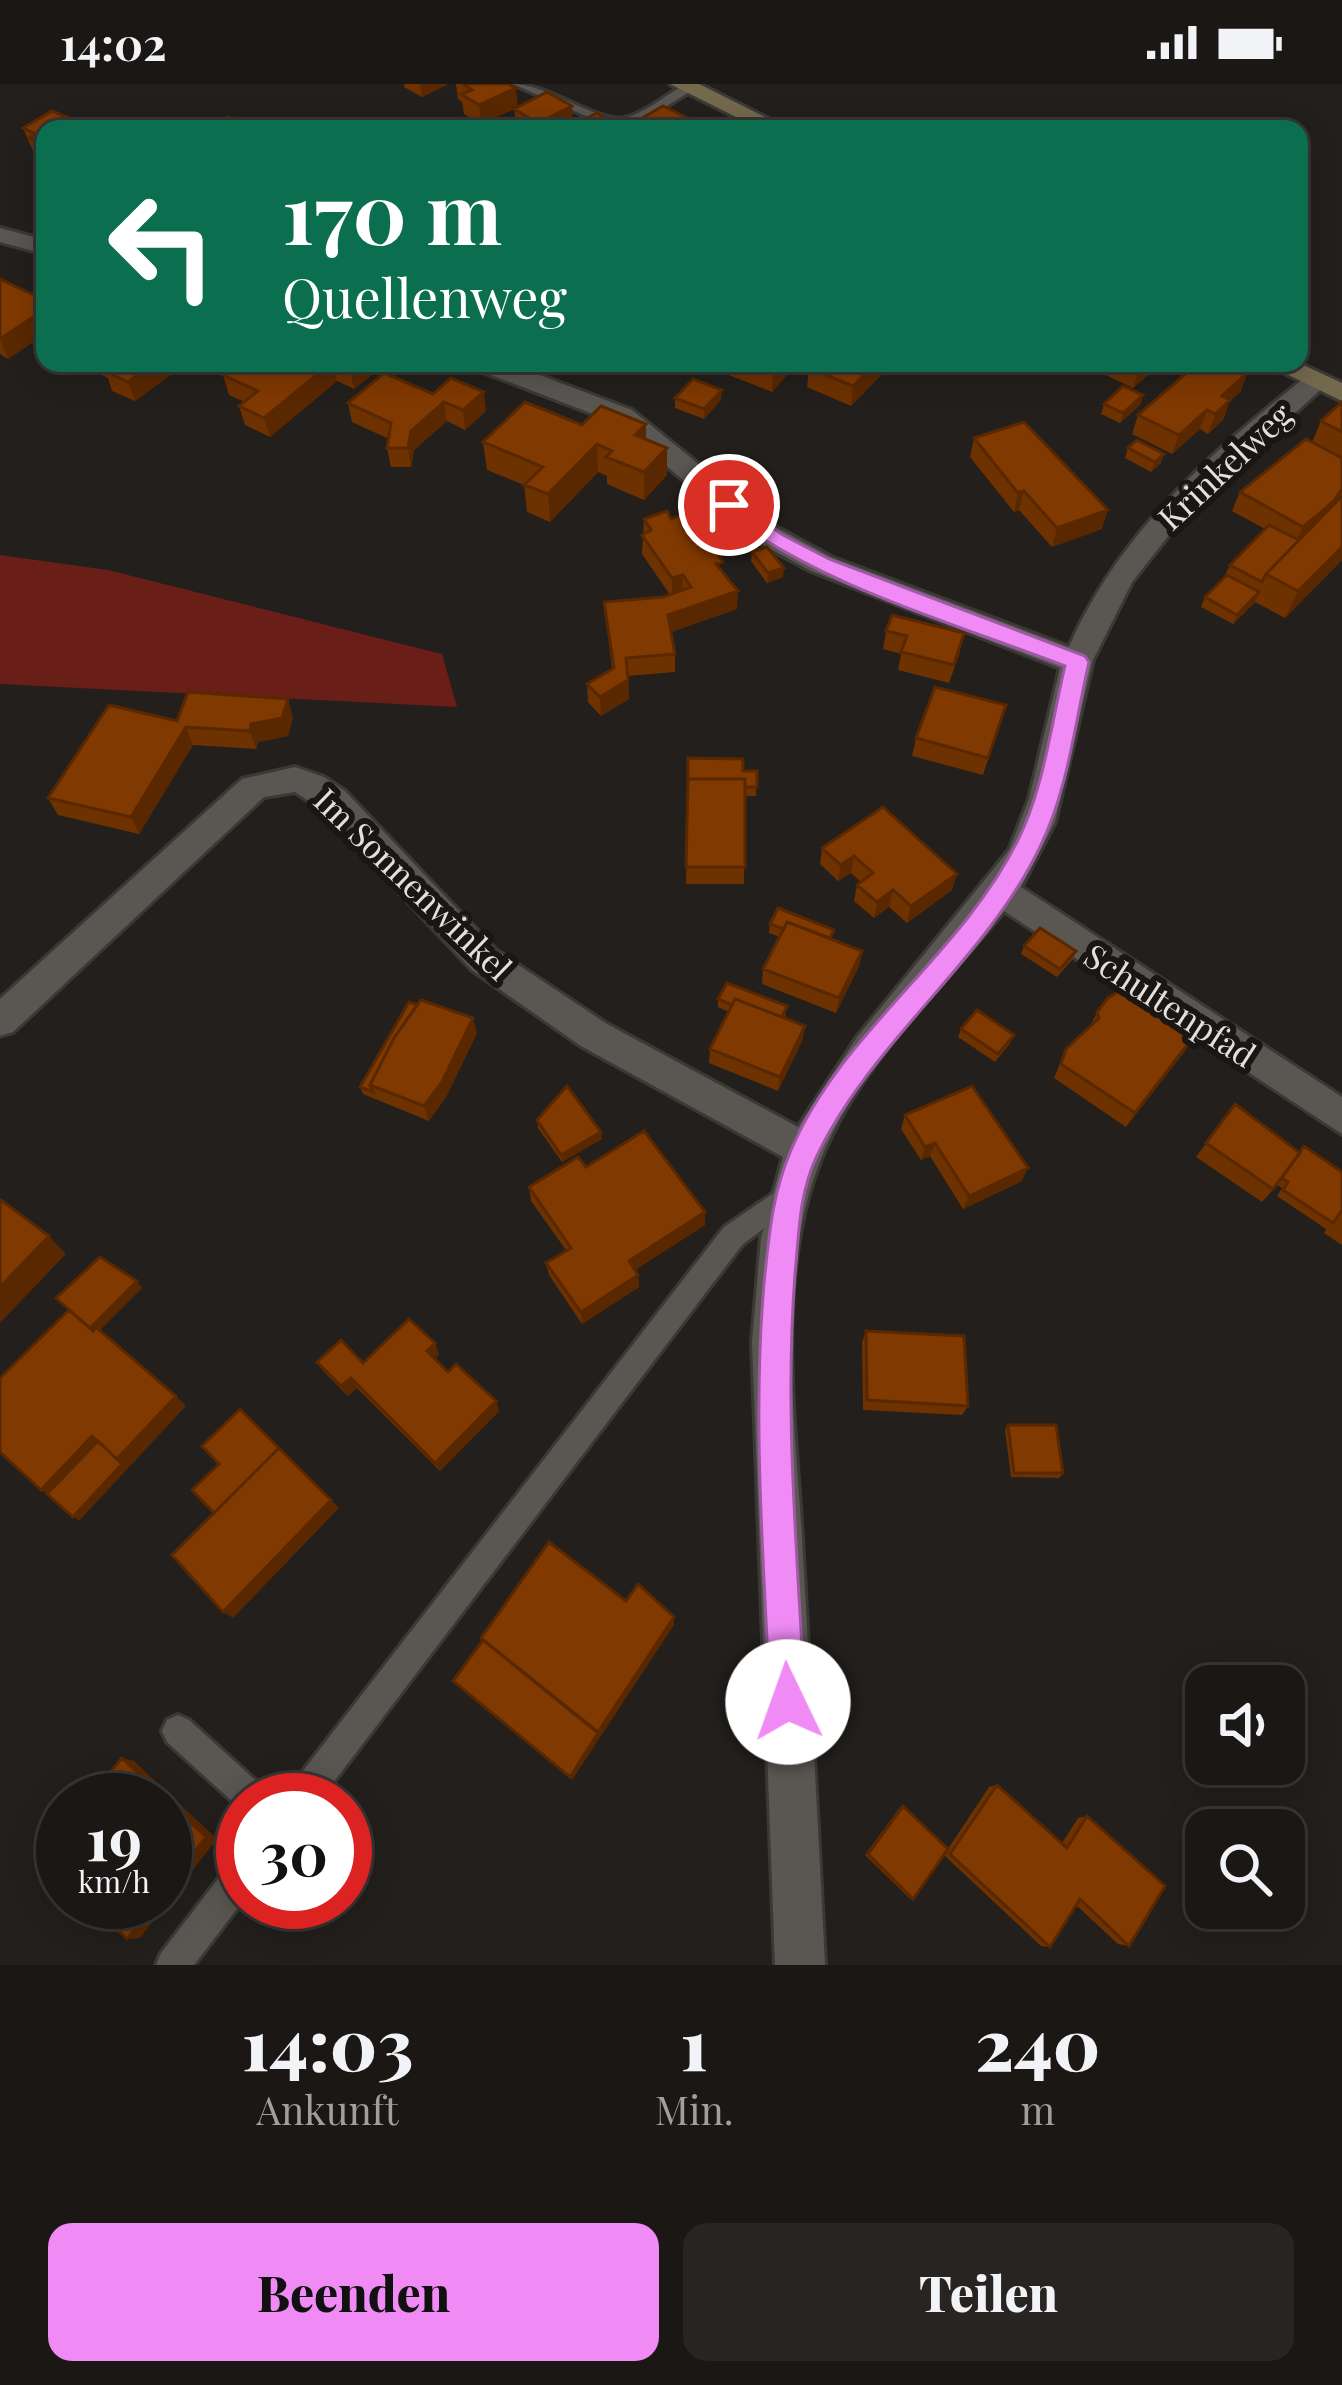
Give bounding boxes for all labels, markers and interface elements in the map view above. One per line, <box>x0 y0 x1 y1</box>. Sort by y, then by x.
text: 14:02 <box>60 12 167 72</box>
text: 170 m <box>282 154 502 266</box>
icon: left <box>84 168 240 324</box>
text: Quellenweg <box>282 261 567 333</box>
street label: Krinkelweg <box>1147 391 1301 538</box>
pin <box>678 454 780 556</box>
icon: arrive <box>696 472 762 538</box>
street label: Im Sonnenwinkel <box>306 777 522 989</box>
street label: Schultenpfad <box>1077 932 1265 1076</box>
position arrow <box>725 1639 851 1765</box>
map controls <box>1185 1665 1305 1929</box>
button: sound <box>1185 1665 1305 1785</box>
speed limit sign: 30 <box>216 1773 372 1929</box>
text: 19 <box>86 1796 142 1876</box>
button: search <box>1185 1809 1305 1929</box>
text: km/h <box>78 1861 150 1901</box>
text: 14:03 <box>242 1993 413 2089</box>
text: 1 <box>680 1993 708 2089</box>
text: 240 <box>975 1993 1100 2089</box>
text: Ankunft <box>257 2083 399 2135</box>
text: Min. <box>655 2083 734 2135</box>
text: m <box>1020 2083 1055 2135</box>
button: Beenden <box>48 2223 659 2361</box>
button: Teilen <box>683 2223 1294 2361</box>

